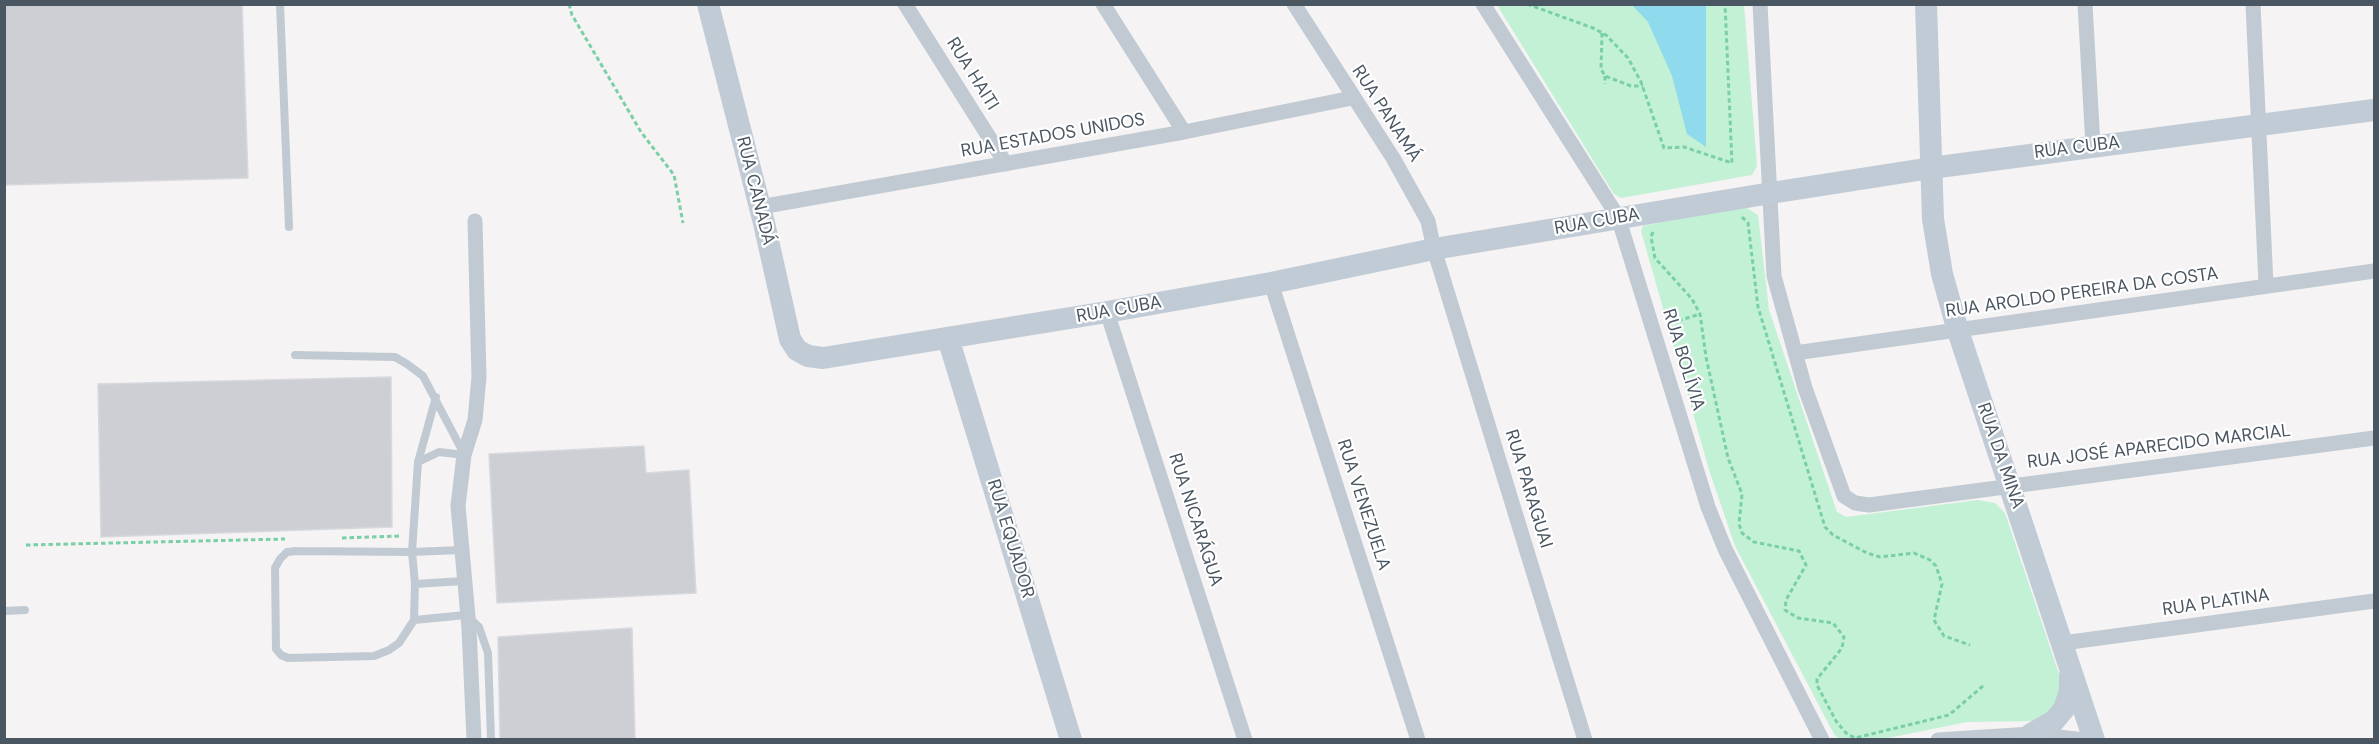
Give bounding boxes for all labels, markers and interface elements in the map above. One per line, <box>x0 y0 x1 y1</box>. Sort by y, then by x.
street label: RUA HAITI <box>941 34 1003 114</box>
street label: RUA PANAMÁ <box>1347 62 1425 166</box>
street label: RUA ESTADOS UNIDOS <box>959 109 1147 163</box>
street label: RUA CUBA <box>2033 132 2121 164</box>
street label: RUA CANADÁ <box>731 135 779 247</box>
street label: RUA CUBA <box>1553 204 1641 240</box>
street label: RUA AROLDO PEREIRA DA COSTA <box>1944 263 2220 323</box>
street label: RUA CUBA <box>1075 292 1163 328</box>
street label: RUA BOLÍVIA <box>1657 306 1709 414</box>
street label: RUA DA MINA <box>1972 400 2028 512</box>
street label: RUA JOSÉ APARECIDO MARCIAL <box>2026 420 2292 474</box>
street label: RUA PARAGUAI <box>1500 427 1556 551</box>
street label: RUA VENEZUELA <box>1332 437 1394 573</box>
street label: RUA NICARÁGUA <box>1163 451 1227 589</box>
street label: RUA EQUADOR <box>982 477 1038 601</box>
street label: RUA PLATINA <box>2161 585 2271 621</box>

